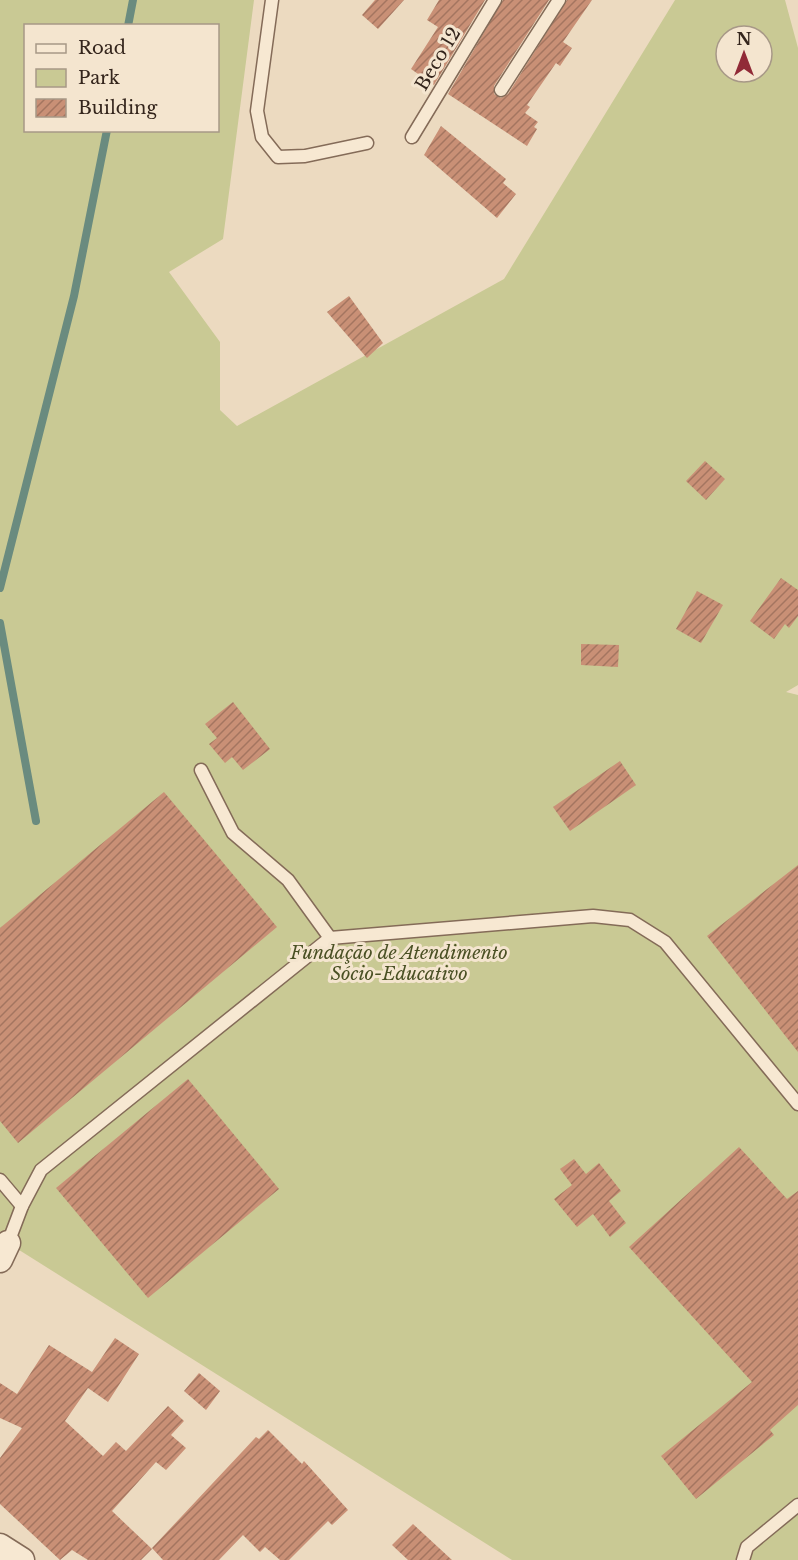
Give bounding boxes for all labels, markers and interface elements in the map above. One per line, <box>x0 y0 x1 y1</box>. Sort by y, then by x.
street label: Beco 12 <box>411 23 465 95</box>
legend <box>24 24 219 132</box>
north arrow <box>714 24 774 84</box>
text: N <box>736 29 752 49</box>
text: Road <box>78 37 126 59</box>
text: Park <box>78 67 120 89</box>
text: Building <box>78 97 157 119</box>
park label: Fundação de Atendimento Sócio-Educativo <box>289 942 508 985</box>

